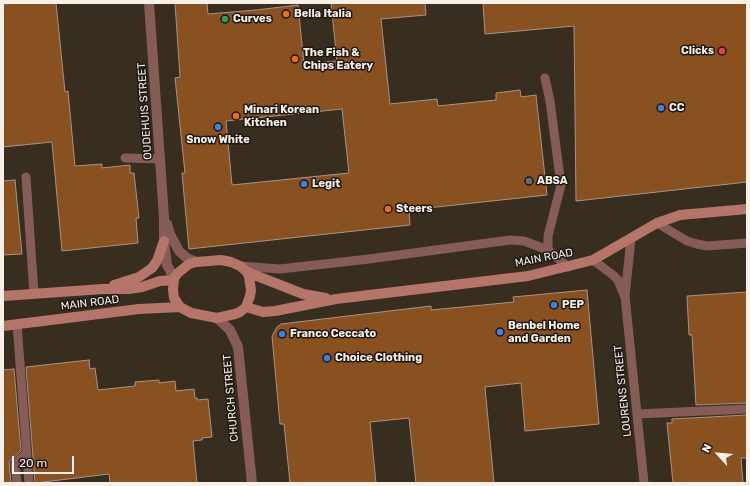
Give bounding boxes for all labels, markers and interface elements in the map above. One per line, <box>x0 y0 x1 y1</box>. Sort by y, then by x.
place label: Bella Italia <box>294 7 351 21</box>
marker: Bella Italia <box>281 9 291 19</box>
place label: Curves <box>233 12 272 26</box>
marker: Curves <box>220 14 230 24</box>
place label: Clicks <box>681 44 714 58</box>
place label: The Fish & Chips Eatery <box>303 46 373 72</box>
marker: Clicks <box>717 46 727 56</box>
marker: The Fish & Chips Eatery <box>290 54 300 64</box>
street label: OUDEHUIS STREET <box>135 62 155 160</box>
place label: CC <box>669 101 684 115</box>
place label: Minari Korean Kitchen <box>244 103 319 129</box>
marker: CC <box>656 103 666 113</box>
marker: Minari Korean Kitchen <box>231 111 241 121</box>
marker: Snow White <box>213 122 223 132</box>
place label: Snow White <box>186 133 250 147</box>
place label: ABSA <box>537 174 568 188</box>
marker: ABSA <box>524 176 534 186</box>
place label: Legit <box>312 177 340 191</box>
marker: Legit <box>299 179 309 189</box>
place label: Steers <box>396 202 433 216</box>
marker: Steers <box>383 204 393 214</box>
street label: MAIN ROAD <box>514 246 574 270</box>
street label: MAIN ROAD <box>60 293 120 313</box>
place label: PEP <box>562 298 584 312</box>
marker: PEP <box>549 300 559 310</box>
place label: Benbel Home and Garden <box>508 319 580 345</box>
place label: Franco Ceccato <box>290 327 376 341</box>
marker: Benbel Home and Garden <box>495 327 505 337</box>
marker: Franco Ceccato <box>277 329 287 339</box>
street label: LOURENS STREET <box>612 344 634 438</box>
place label: Choice Clothing <box>335 351 422 365</box>
marker: Choice Clothing <box>322 353 332 363</box>
street label: CHURCH STREET <box>221 354 241 442</box>
north arrow <box>698 434 738 474</box>
text: N <box>699 442 714 455</box>
scale bar <box>14 448 76 474</box>
text: 20 m <box>19 456 47 470</box>

